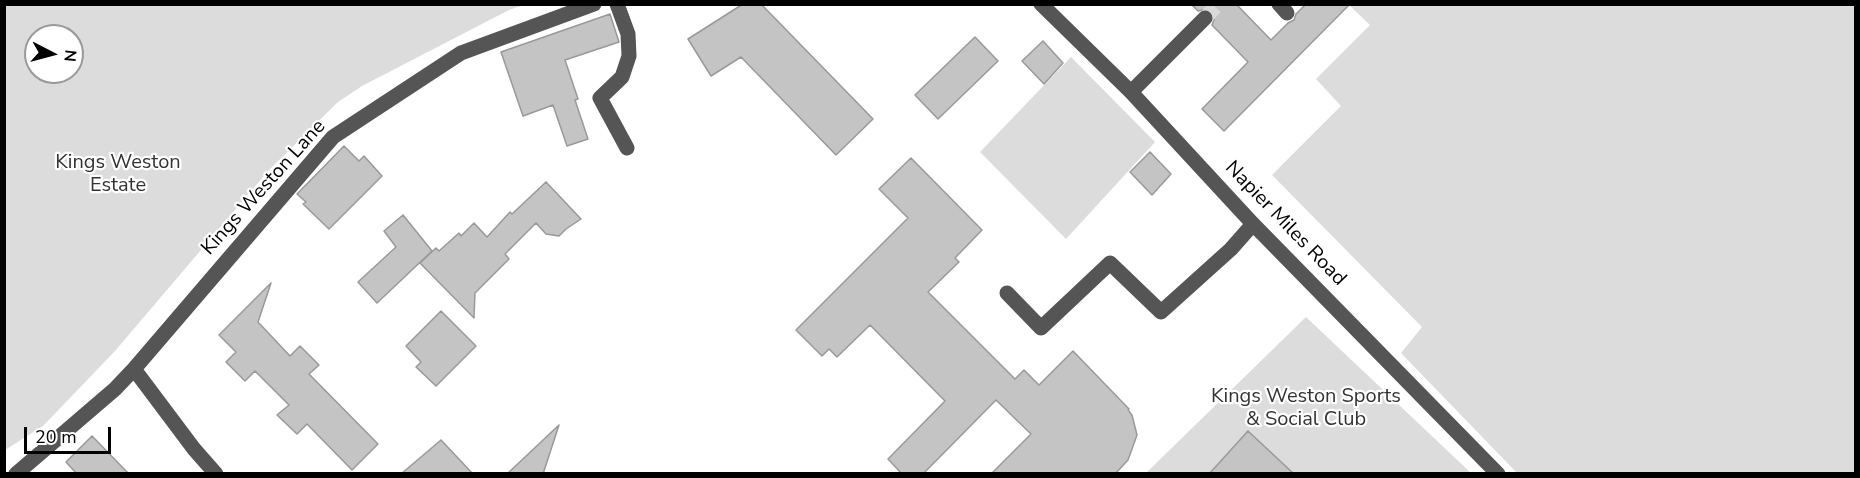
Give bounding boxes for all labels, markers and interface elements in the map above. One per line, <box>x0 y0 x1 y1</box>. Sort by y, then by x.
north arrow <box>24 24 84 84</box>
text: N <box>58 49 81 63</box>
street label: Kings Weston Lane <box>197 115 331 261</box>
park label: Kings Weston Estate <box>55 151 181 198</box>
street label: Napier Miles Road <box>1219 157 1351 291</box>
park label: Kings Weston Sports & Social Club <box>1211 385 1401 432</box>
scale bar <box>27 415 114 453</box>
text: 20 m <box>35 425 77 449</box>

